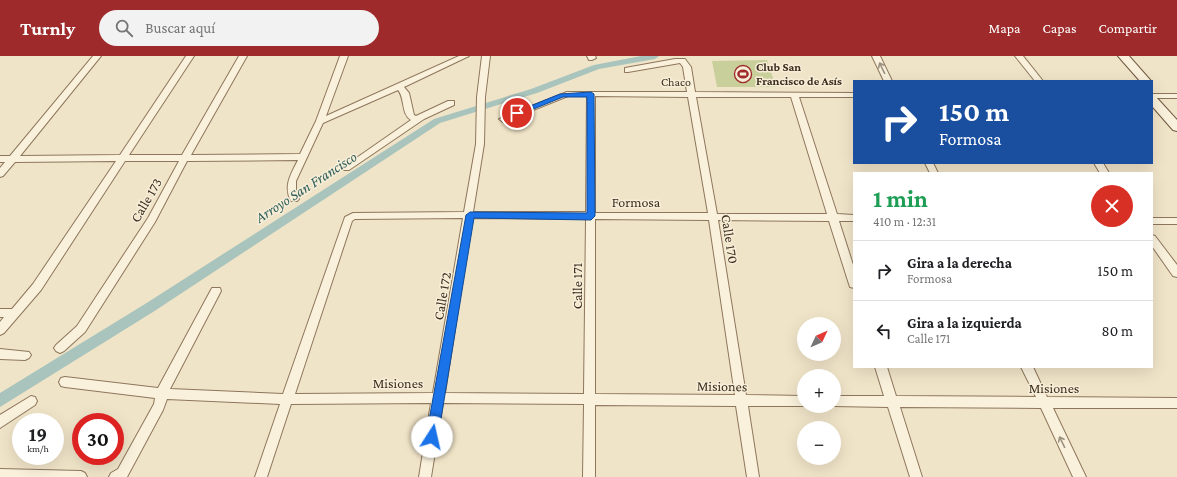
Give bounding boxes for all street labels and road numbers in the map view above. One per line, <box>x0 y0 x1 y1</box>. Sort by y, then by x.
street label: Chaco <box>661 75 691 89</box>
street label: Calle 173 <box>127 175 165 225</box>
street label: Formosa <box>612 194 661 210</box>
street label: Calle 170 <box>718 213 742 265</box>
street label: Calle 171 <box>569 262 585 309</box>
street label: Calle 172 <box>430 270 454 321</box>
street label: Misiones <box>373 375 423 391</box>
street label: Misiones <box>697 378 747 394</box>
street label: Misiones <box>1029 380 1079 396</box>

